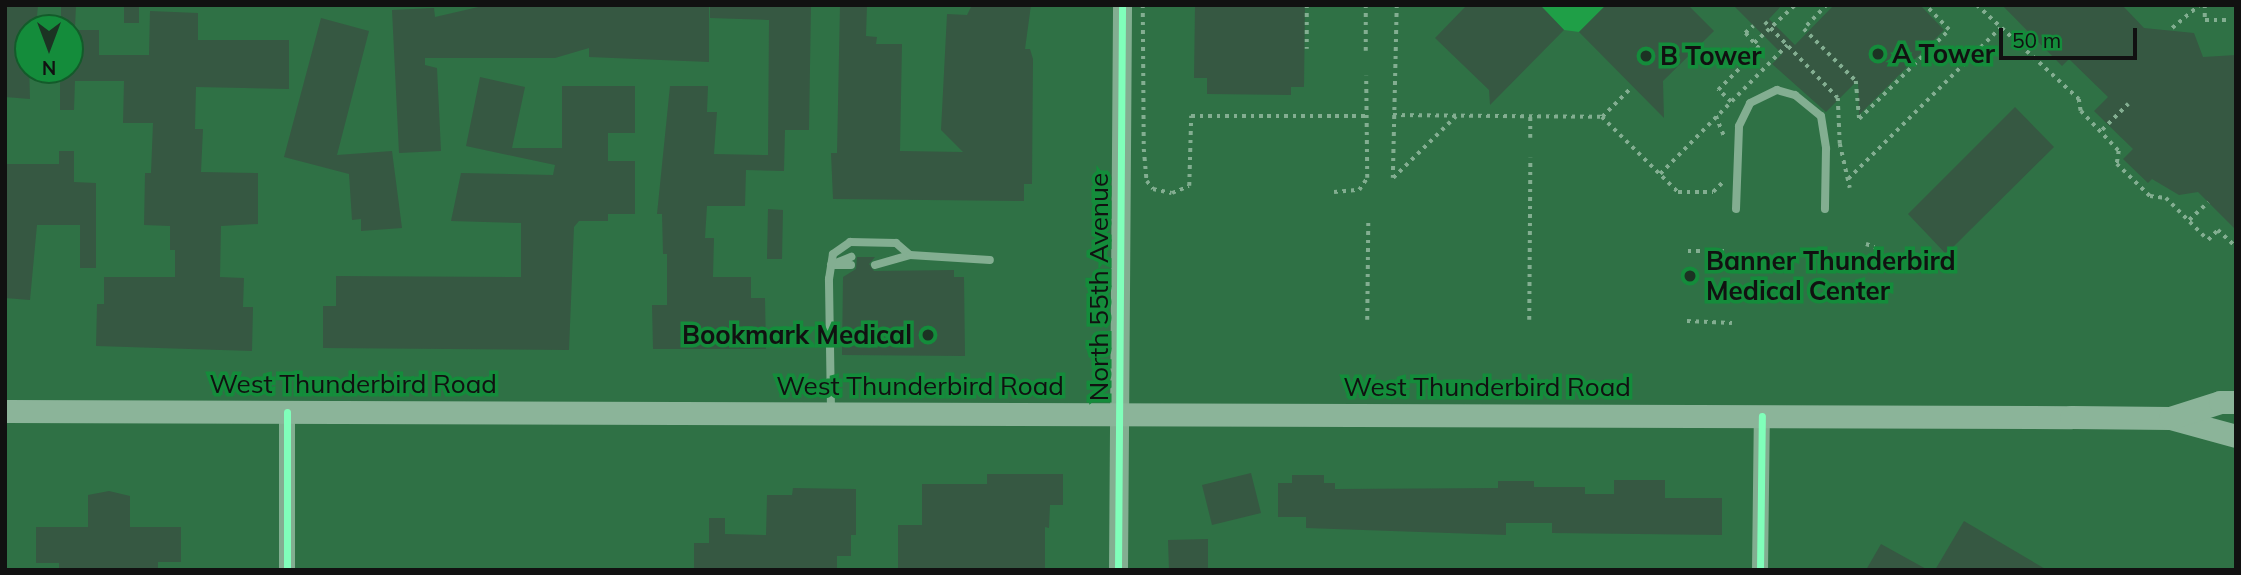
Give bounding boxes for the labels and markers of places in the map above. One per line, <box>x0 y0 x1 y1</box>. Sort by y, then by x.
place label: A Tower <box>1892 38 1995 70</box>
place label: B Tower <box>1660 40 1761 72</box>
marker: A Tower <box>1870 46 1886 62</box>
marker: B Tower <box>1638 48 1654 64</box>
place label: Banner Thunderbird Medical Center <box>1706 245 1956 306</box>
marker: Banner Thunderbird Medical Center <box>1680 266 1700 286</box>
place label: Bookmark Medical <box>682 319 912 351</box>
marker: Bookmark Medical <box>918 325 938 345</box>

